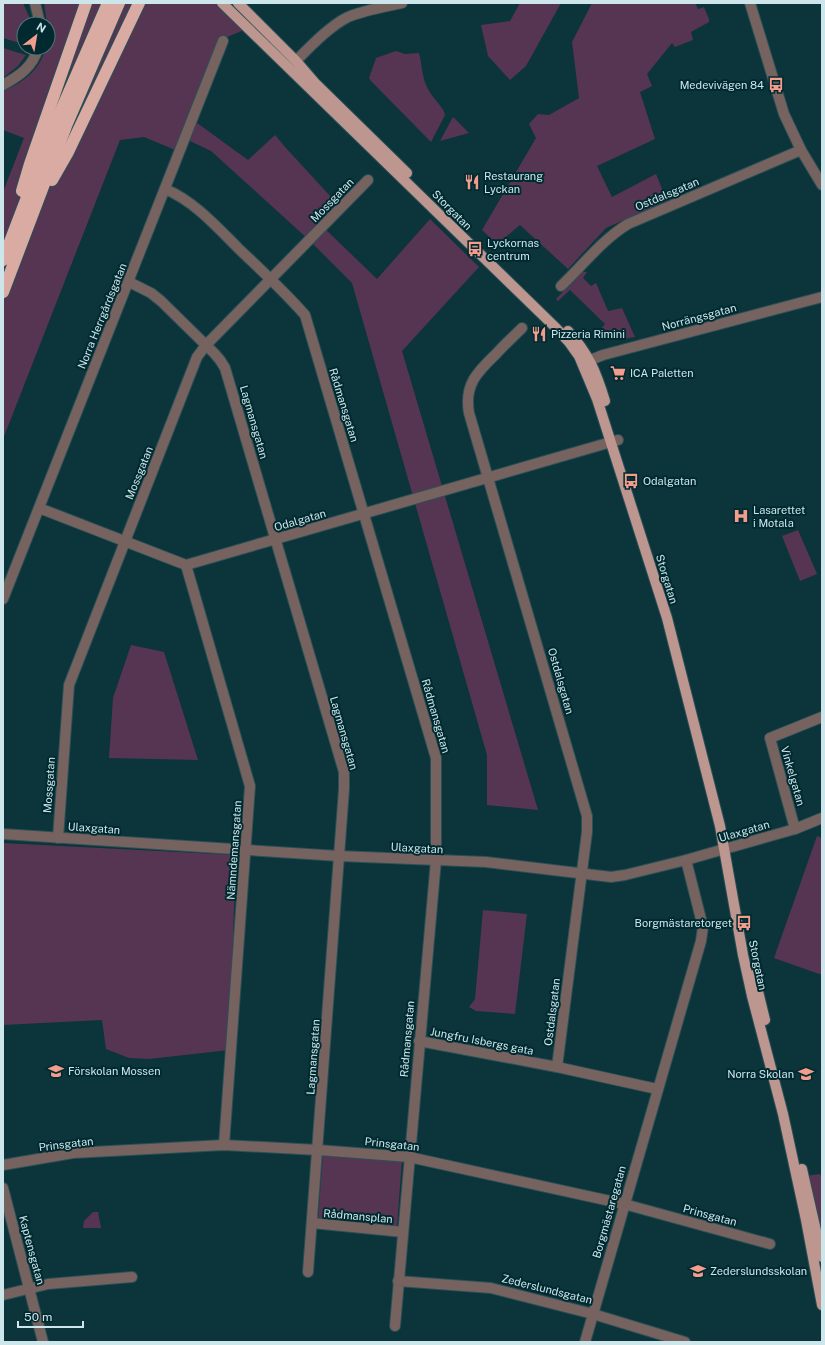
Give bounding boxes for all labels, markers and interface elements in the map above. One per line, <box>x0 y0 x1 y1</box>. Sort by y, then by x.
north arrow <box>16 16 56 56</box>
text: N <box>34 20 48 35</box>
bus stop icon: Medevivägen 84 <box>767 76 785 94</box>
place label: Medevivägen 84 <box>680 79 764 91</box>
place label: Restaurang Lyckan <box>484 170 543 195</box>
restaurant icon: Restaurang Lyckan <box>463 173 481 191</box>
street label: Ostdalsgatan <box>633 175 701 213</box>
street label: Mossgatan <box>308 176 356 224</box>
street label: Storgatan <box>430 188 474 232</box>
place label: Lyckornas centrum <box>487 237 539 262</box>
bus stop icon: Lyckornas centrum <box>466 240 484 258</box>
street label: Norra Herrgårdsgatan <box>75 261 129 371</box>
street label: Norrängsgatan <box>660 301 738 333</box>
restaurant icon: Pizzeria Rimini <box>530 325 548 343</box>
place label: Pizzeria Rimini <box>551 328 625 340</box>
supermarket icon: ICA Paletten <box>609 364 627 382</box>
street label: Rådmansgatan <box>327 367 361 443</box>
place label: ICA Paletten <box>630 367 693 379</box>
street label: Lagmansgatan <box>238 384 270 460</box>
street label: Mossgatan <box>123 445 155 501</box>
bus stop icon: Odalgatan <box>622 472 640 490</box>
place label: Odalgatan <box>643 475 696 487</box>
place label: Lasarettet i Motala <box>753 504 805 529</box>
street label: Odalgatan <box>273 507 327 533</box>
hospital icon: Lasarettet i Motala <box>732 507 750 525</box>
street label: Storgatan <box>654 553 680 605</box>
street label: Ostdalsgatan <box>546 647 576 715</box>
street label: Rådmansgatan <box>420 677 452 755</box>
street label: Lagmansgatan <box>328 695 360 771</box>
street label: Vinkelgatan <box>779 745 807 807</box>
street label: Mossgatan <box>41 757 57 813</box>
street label: Nämndemansgatan <box>225 800 243 900</box>
street label: Ulaxgatan <box>717 818 771 844</box>
street label: Ulaxgatan <box>67 820 121 836</box>
street label: Ulaxgatan <box>390 841 444 855</box>
bus stop icon: Borgmästaretorget <box>735 914 753 932</box>
place label: Borgmästaretorget <box>635 917 732 929</box>
street label: Storgatan <box>747 939 769 991</box>
street label: Ostdalsgatan <box>542 977 562 1047</box>
street label: Rådmansgatan <box>398 1000 416 1078</box>
street label: Lagmansgatan <box>304 1019 322 1095</box>
street label: Jungfru Isbergs gata <box>429 1025 535 1057</box>
school or university icon: Förskolan Mossen <box>47 1062 65 1080</box>
place label: Förskolan Mossen <box>68 1065 160 1077</box>
school or university icon: Norra Skolan <box>797 1065 815 1083</box>
place label: Norra Skolan <box>727 1068 794 1080</box>
street label: Prinsgatan <box>38 1135 94 1153</box>
street label: Prinsgatan <box>364 1135 420 1153</box>
street label: Borgmästaregatan <box>590 1164 628 1260</box>
street label: Prinsgatan <box>682 1202 738 1228</box>
street label: Rådmansplan <box>323 1207 393 1225</box>
street label: Kaptensgatan <box>17 1214 47 1286</box>
school or university icon: Zederslundsskolan <box>689 1262 707 1280</box>
place label: Zederslundsskolan <box>710 1265 807 1277</box>
street label: Zederslundsgatan <box>500 1272 594 1306</box>
scale bar <box>18 1303 83 1329</box>
text: 50 m <box>24 1310 52 1324</box>

